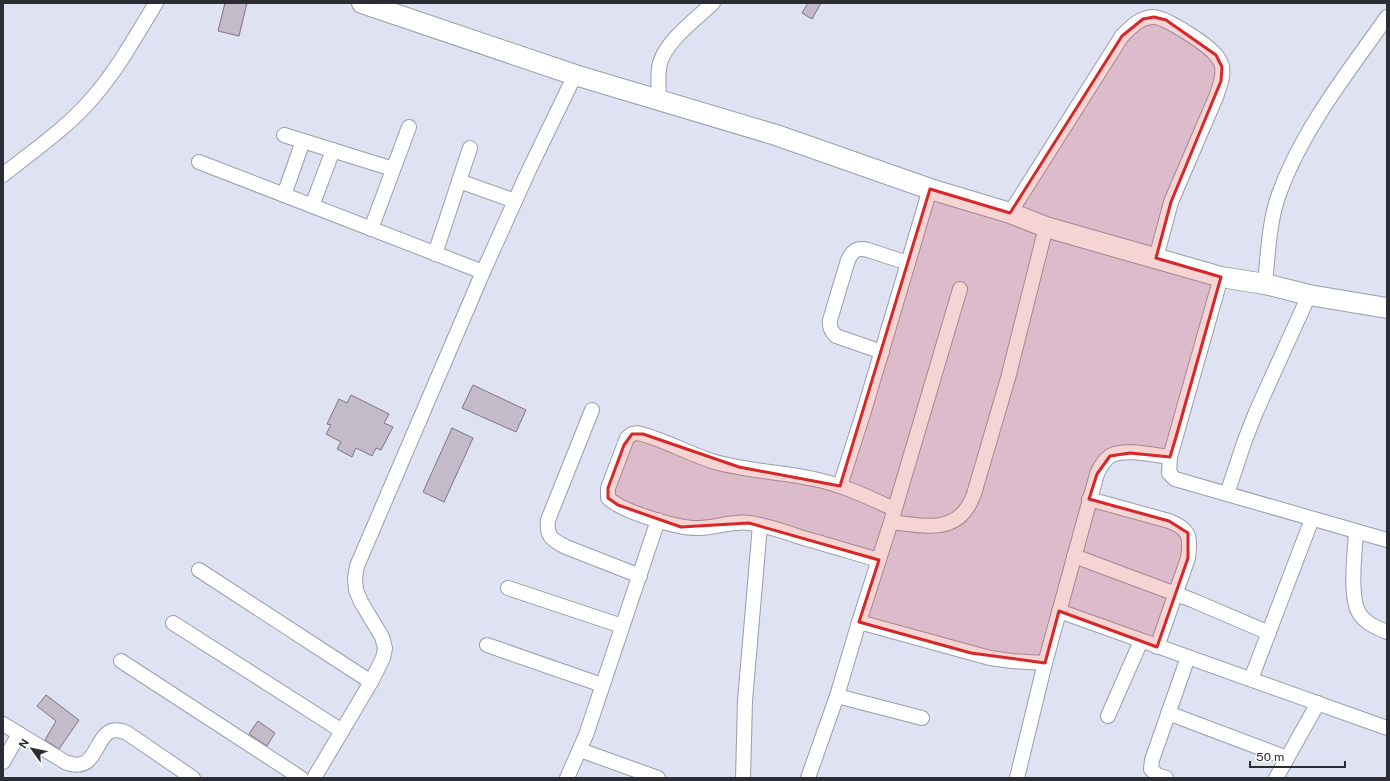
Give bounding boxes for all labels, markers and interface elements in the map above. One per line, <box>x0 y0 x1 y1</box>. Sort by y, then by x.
north arrow <box>12 729 52 769</box>
text: N <box>16 737 31 750</box>
scale bar <box>1250 743 1345 769</box>
text: 50 m <box>1256 750 1284 764</box>

